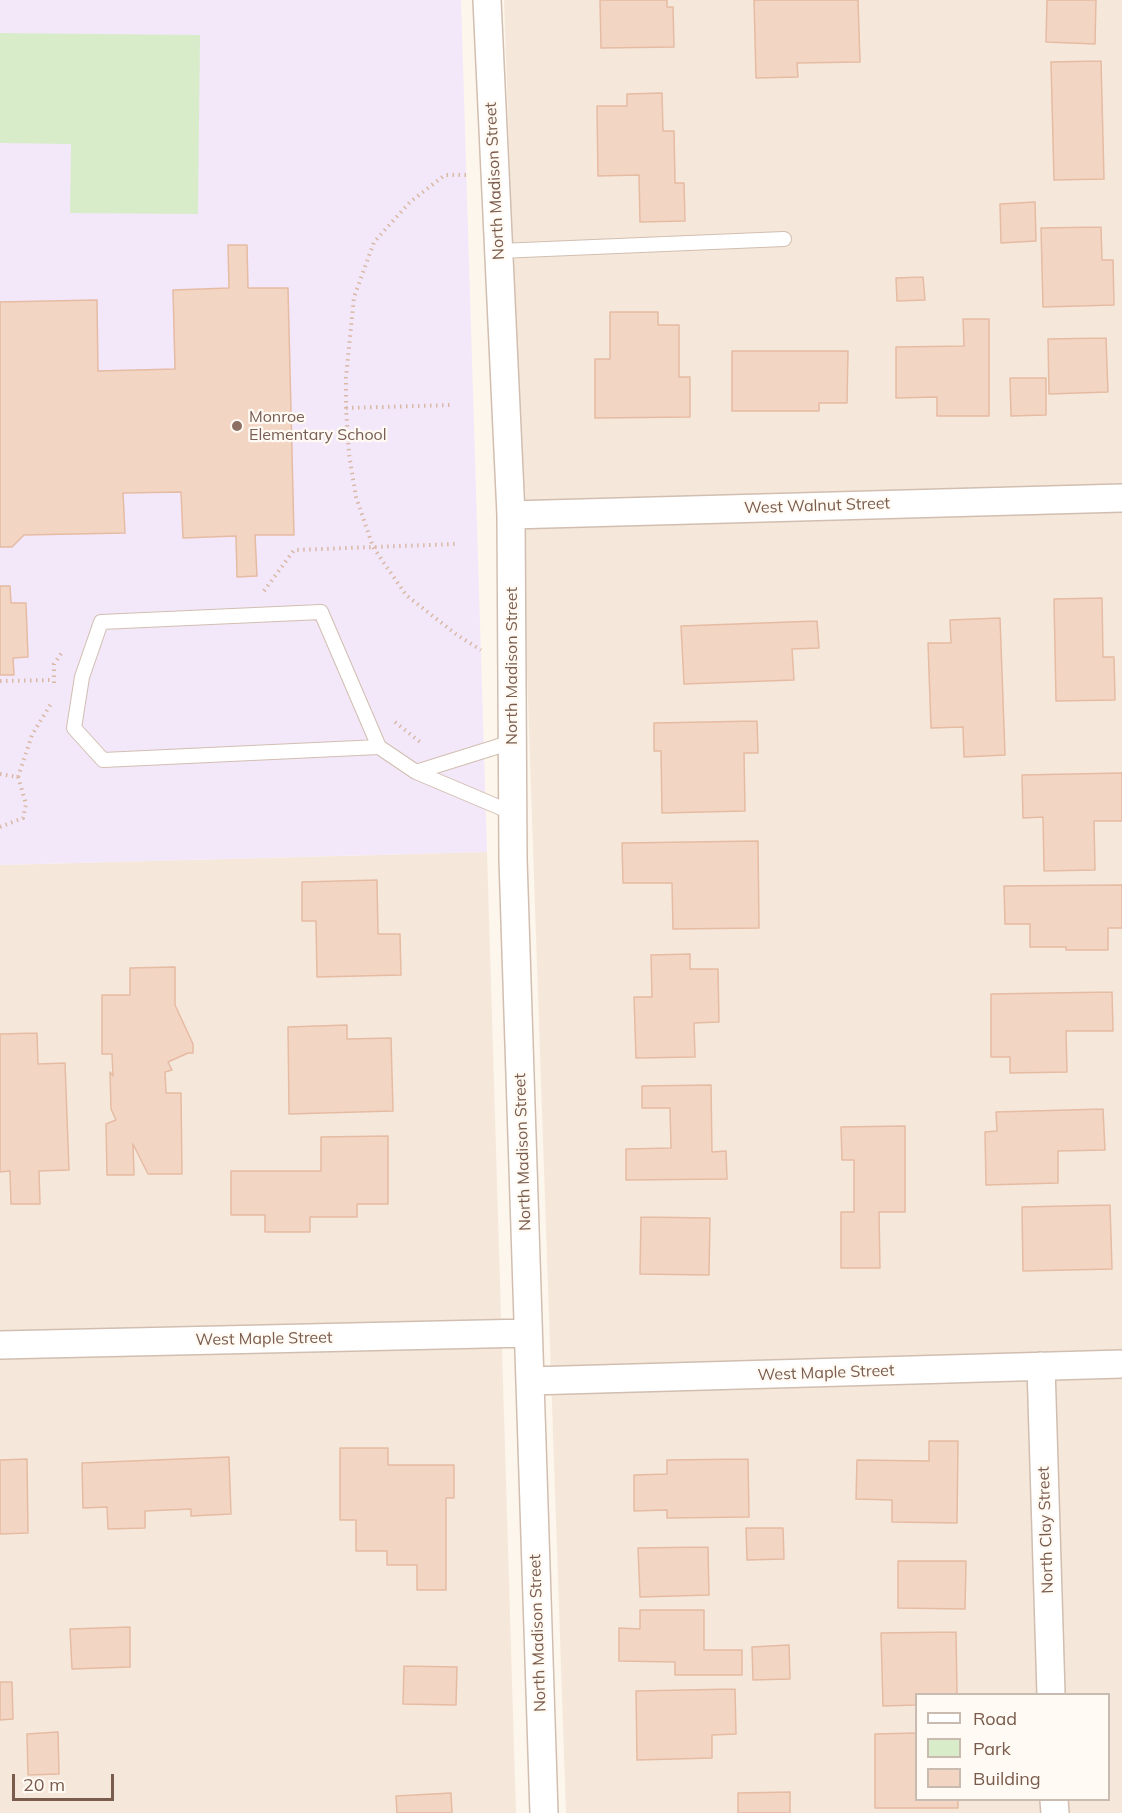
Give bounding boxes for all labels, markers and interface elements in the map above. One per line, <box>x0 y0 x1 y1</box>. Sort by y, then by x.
street label: North Madison Street <box>481 102 509 260</box>
place label: Monroe Elementary School <box>249 407 387 445</box>
marker: Monroe Elementary School <box>230 419 244 433</box>
street label: West Walnut Street <box>744 494 890 518</box>
street label: North Madison Street <box>502 587 522 745</box>
street label: North Madison Street <box>511 1073 535 1231</box>
street label: West Maple Street <box>195 1328 333 1350</box>
street label: West Maple Street <box>757 1361 895 1385</box>
street label: North Clay Street <box>1034 1466 1058 1594</box>
street label: North Madison Street <box>526 1554 550 1712</box>
legend <box>915 1693 1110 1801</box>
text: Road <box>973 1707 1017 1730</box>
text: Park <box>973 1737 1011 1760</box>
scale bar <box>15 1762 117 1800</box>
text: Building <box>973 1767 1041 1790</box>
text: 20 m <box>23 1773 65 1796</box>

